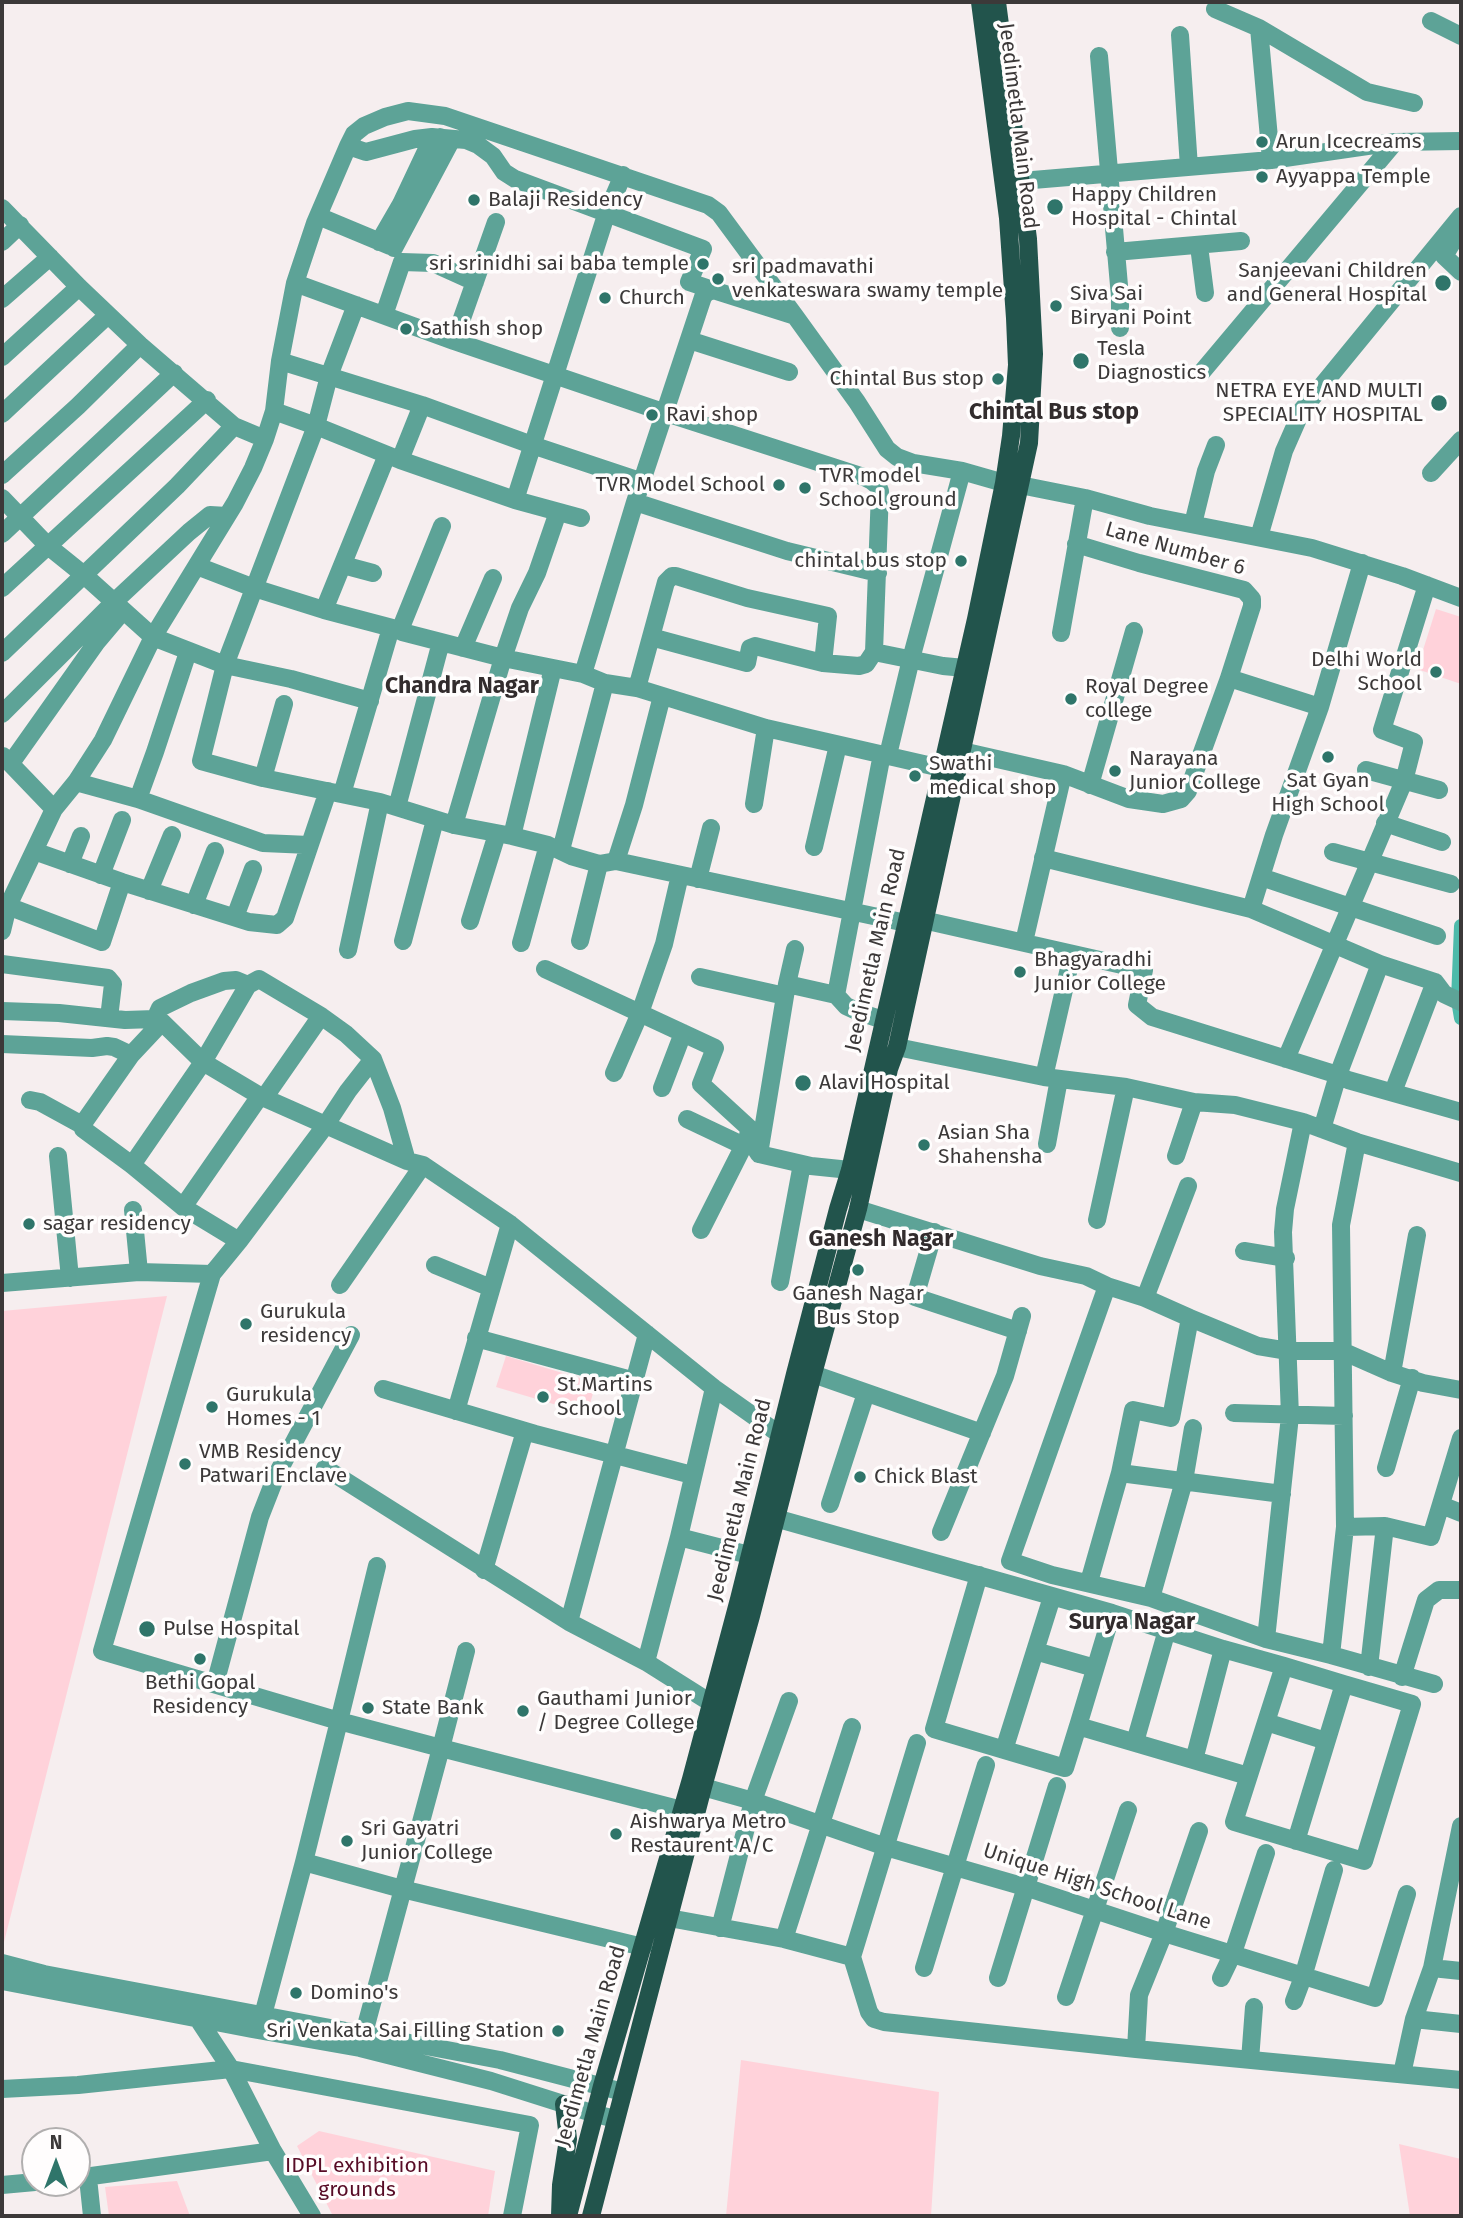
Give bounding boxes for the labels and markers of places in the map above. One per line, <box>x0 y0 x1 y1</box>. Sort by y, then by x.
place label: Arun Icecreams <box>1276 129 1421 155</box>
marker: Arun Icecreams <box>1254 134 1270 150</box>
place label: Ayyappa Temple <box>1276 164 1431 190</box>
marker: Ayyappa Temple <box>1254 169 1270 185</box>
place label: Happy Children Hospital - Chintal <box>1071 182 1237 232</box>
place label: Balaji Residency <box>488 187 643 213</box>
marker: Balaji Residency <box>466 192 482 208</box>
marker: Happy Children Hospital - Chintal <box>1045 197 1065 217</box>
place label: sri srinidhi sai baba temple <box>429 251 689 277</box>
place label: sri padmavathi venkateswara swamy temple <box>732 254 1003 304</box>
marker: sri srinidhi sai baba temple <box>695 256 711 272</box>
place label: Sanjeevani Children and General Hospital <box>1227 258 1427 308</box>
marker: sri padmavathi venkateswara swamy temple <box>710 271 726 287</box>
marker: Sanjeevani Children and General Hospital <box>1433 273 1453 293</box>
place label: Siva Sai Biryani Point <box>1070 281 1192 331</box>
place label: Church <box>619 285 685 311</box>
marker: Church <box>597 290 613 306</box>
marker: Siva Sai Biryani Point <box>1048 298 1064 314</box>
place label: Sathish shop <box>420 316 543 342</box>
marker: Sathish shop <box>398 321 414 337</box>
place label: Tesla Diagnostics <box>1097 336 1206 386</box>
marker: Tesla Diagnostics <box>1071 351 1091 371</box>
place label: Chintal Bus stop <box>829 366 984 392</box>
marker: Chintal Bus stop <box>990 371 1006 387</box>
place label: NETRA EYE AND MULTI SPECIALITY HOSPITAL <box>1215 378 1423 428</box>
marker: NETRA EYE AND MULTI SPECIALITY HOSPITAL <box>1429 393 1449 413</box>
place label: Ravi shop <box>666 402 758 428</box>
marker: Ravi shop <box>644 407 660 423</box>
place label: TVR model School ground <box>819 463 957 513</box>
place label: TVR Model School <box>595 472 765 498</box>
marker: TVR Model School <box>771 477 787 493</box>
marker: TVR model School ground <box>797 480 813 496</box>
place label: chintal bus stop <box>794 548 947 574</box>
marker: chintal bus stop <box>953 553 969 569</box>
place label: Delhi World School <box>1311 647 1422 697</box>
marker: Delhi World School <box>1428 664 1444 680</box>
place label: Royal Degree college <box>1085 674 1209 724</box>
marker: Royal Degree college <box>1063 691 1079 707</box>
place label: Narayana Junior College <box>1129 746 1261 796</box>
marker: Sat Gyan High School <box>1320 749 1336 765</box>
place label: Swathi medical shop <box>929 751 1057 801</box>
marker: Narayana Junior College <box>1107 763 1123 779</box>
marker: Swathi medical shop <box>907 768 923 784</box>
place label: Sat Gyan High School <box>1271 768 1385 818</box>
place label: Bhagyaradhi Junior College <box>1034 947 1166 997</box>
marker: Bhagyaradhi Junior College <box>1012 964 1028 980</box>
place label: Alavi Hospital <box>819 1070 950 1096</box>
marker: Alavi Hospital <box>793 1073 813 1093</box>
place label: Asian Sha Shahensha <box>938 1120 1043 1170</box>
marker: Asian Sha Shahensha <box>916 1137 932 1153</box>
place label: sagar residency <box>43 1211 191 1237</box>
marker: sagar residency <box>21 1216 37 1232</box>
marker: Ganesh Nagar Bus Stop <box>850 1262 866 1278</box>
place label: Ganesh Nagar Bus Stop <box>792 1281 924 1331</box>
place label: Gurukula residency <box>260 1299 351 1349</box>
marker: Gurukula residency <box>238 1316 254 1332</box>
place label: St.Martins School <box>557 1372 653 1422</box>
place label: Gurukula Homes - 1 <box>226 1382 320 1432</box>
marker: St.Martins School <box>535 1389 551 1405</box>
marker: Gurukula Homes - 1 <box>204 1399 220 1415</box>
place label: VMB Residency Patwari Enclave <box>199 1439 347 1489</box>
marker: VMB Residency Patwari Enclave <box>177 1456 193 1472</box>
place label: Chick Blast <box>874 1464 978 1490</box>
marker: Chick Blast <box>852 1469 868 1485</box>
place label: Pulse Hospital <box>163 1616 299 1642</box>
marker: Pulse Hospital <box>137 1619 157 1639</box>
marker: Bethi Gopal Residency <box>192 1651 208 1667</box>
place label: Bethi Gopal Residency <box>145 1670 255 1720</box>
place label: Gauthami Junior / Degree College <box>537 1686 695 1736</box>
place label: State Bank <box>382 1695 484 1721</box>
marker: State Bank <box>360 1700 376 1716</box>
marker: Gauthami Junior / Degree College <box>515 1703 531 1719</box>
place label: Aishwarya Metro Restaurent A/C <box>630 1809 786 1859</box>
place label: Sri Gayatri Junior College <box>361 1816 493 1866</box>
marker: Aishwarya Metro Restaurent A/C <box>608 1826 624 1842</box>
marker: Sri Gayatri Junior College <box>339 1833 355 1849</box>
place label: Domino's <box>310 1980 398 2006</box>
marker: Domino's <box>288 1985 304 2001</box>
place label: Sri Venkata Sai Filling Station <box>267 2018 544 2044</box>
marker: Sri Venkata Sai Filling Station <box>550 2023 566 2039</box>

